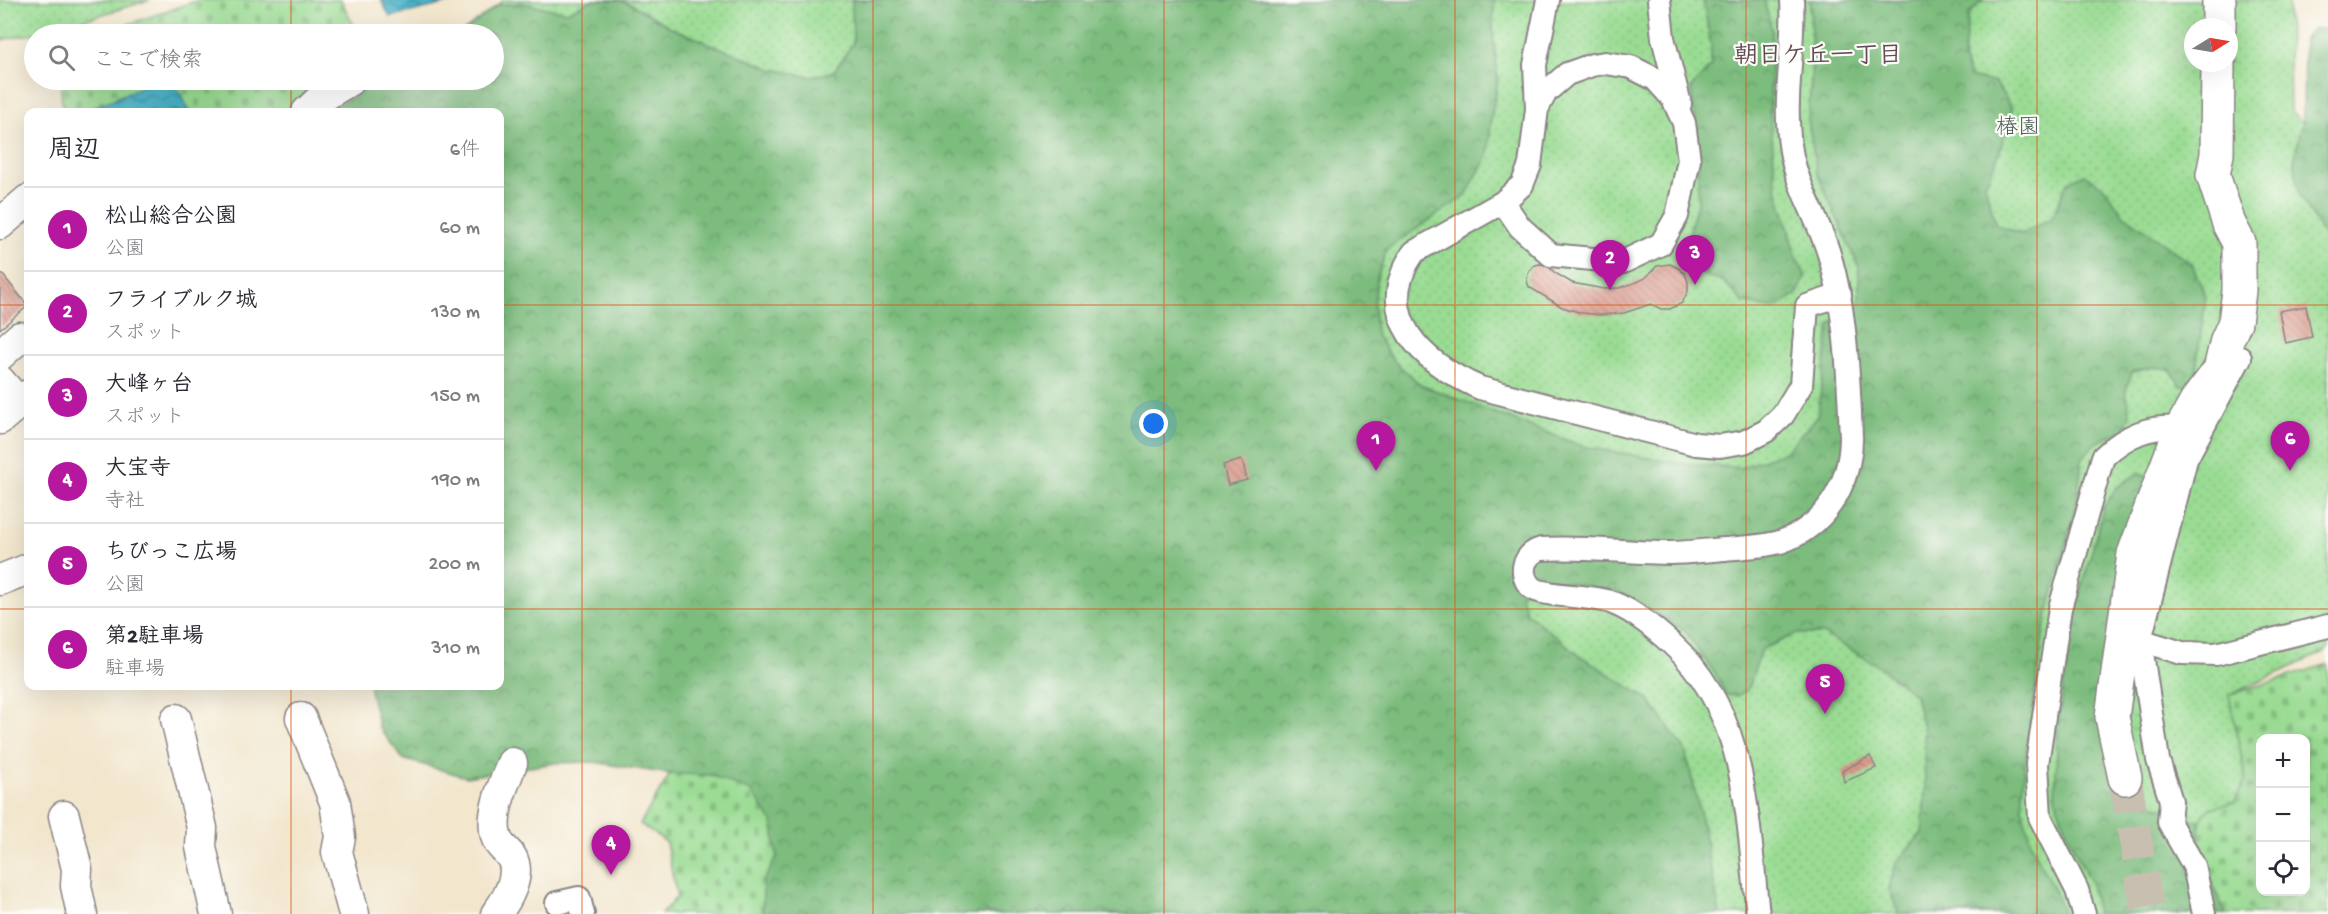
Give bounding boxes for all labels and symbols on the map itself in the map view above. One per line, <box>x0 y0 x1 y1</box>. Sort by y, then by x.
north arrow <box>2184 18 2238 72</box>
district label: 朝日ケ丘一丁目 <box>1734 43 1902 72</box>
park label: 椿園 <box>1996 115 2040 142</box>
pin: 3 <box>1676 236 1714 285</box>
pin: 2 <box>1590 240 1630 290</box>
your location <box>1139 409 1168 438</box>
pin: 1 <box>1356 422 1396 471</box>
pin: 6 <box>2270 422 2310 471</box>
pin: 5 <box>1806 664 1844 714</box>
pin: 4 <box>592 826 630 875</box>

